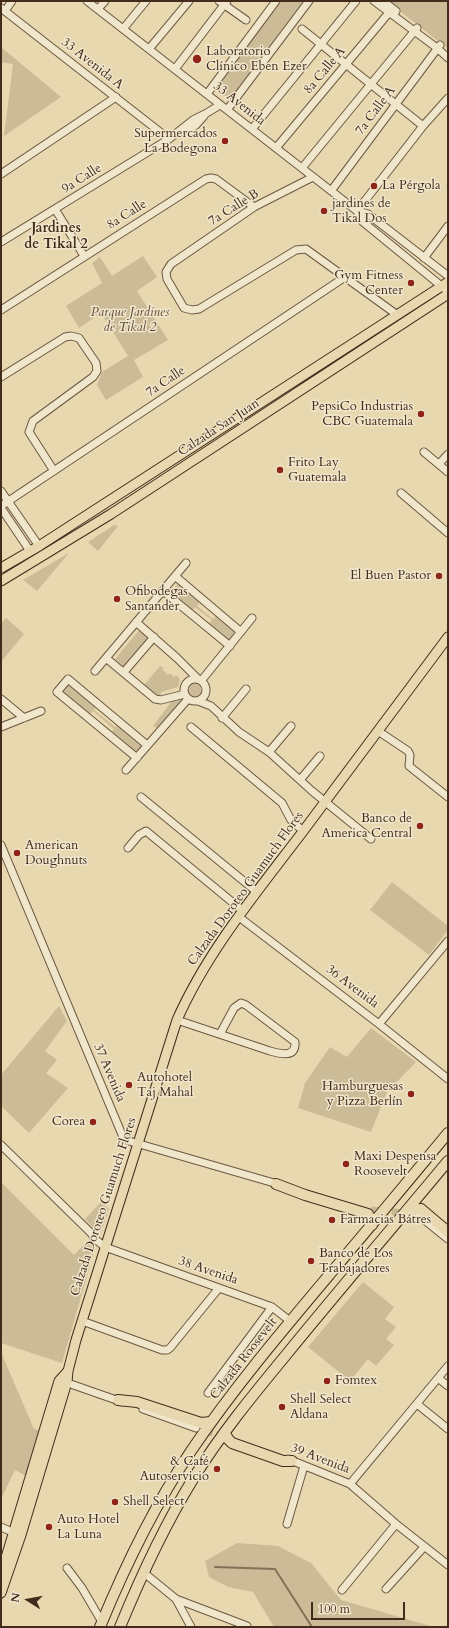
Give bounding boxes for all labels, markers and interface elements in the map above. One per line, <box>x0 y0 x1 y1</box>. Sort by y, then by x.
street label: 33 Avenida A <box>58 35 126 93</box>
place label: Laboratorio Clínico Eben Ezer <box>206 44 307 75</box>
street label: 8a Calle A <box>301 44 349 98</box>
marker: Laboratorio Clínico Eben Ezer <box>191 53 203 65</box>
street label: 33 Avenida <box>210 79 268 129</box>
street label: 7a Calle A <box>353 84 399 138</box>
place label: Supermercados La Bodegona <box>134 126 217 157</box>
marker: Supermercados La Bodegona <box>220 136 230 146</box>
street label: 9a Calle <box>59 161 105 197</box>
place label: La Pérgola <box>382 178 441 194</box>
marker: La Pérgola <box>369 181 379 191</box>
street label: 7a Calle B <box>206 187 262 229</box>
place label: jardines de Tikal Dos <box>332 196 391 227</box>
street label: 8a Calle <box>104 197 150 233</box>
marker: jardines de Tikal Dos <box>319 206 329 216</box>
district label: Jardines de Tikal 2 <box>24 221 88 254</box>
place label: Gym Fitness Center <box>334 268 403 299</box>
marker: Gym Fitness Center <box>406 278 416 288</box>
park label: Parque Jardines de Tikal 2 <box>91 305 169 336</box>
street label: 7a Calle <box>143 363 189 401</box>
street label: Calzada San Juan <box>175 396 263 460</box>
place label: PepsiCo Industrias CBC Guatemala <box>311 399 413 430</box>
marker: PepsiCo Industrias CBC Guatemala <box>416 409 426 419</box>
place label: Frito Lay Guatemala <box>288 455 347 486</box>
marker: Frito Lay Guatemala <box>275 465 285 475</box>
place label: El Buen Pastor <box>350 568 431 584</box>
marker: El Buen Pastor <box>434 571 444 581</box>
place label: Ofibodegas Santander <box>125 584 188 615</box>
marker: Ofibodegas Santander <box>112 594 122 604</box>
street label: Calzada Doroteo Guamuch Flores <box>185 809 307 969</box>
place label: Banco de America Central <box>321 811 412 842</box>
marker: Banco de America Central <box>415 821 425 831</box>
place label: American Doughnuts <box>25 838 87 869</box>
marker: American Doughnuts <box>12 848 22 858</box>
street label: 36 Avenida <box>323 962 381 1012</box>
street label: 37 Avenida <box>90 1041 128 1105</box>
place label: Autohotel Taj Mahal <box>137 1070 193 1101</box>
place label: Hamburguesas y Pizza Berlín <box>322 1079 403 1110</box>
marker: Autohotel Taj Mahal <box>124 1080 134 1090</box>
marker: Hamburguesas y Pizza Berlín <box>406 1089 416 1099</box>
place label: Corea <box>52 1114 85 1130</box>
street label: Calzada Doroteo Guamuch Flores <box>68 1116 140 1298</box>
marker: Corea <box>88 1117 98 1127</box>
place label: Maxi Despensa Roosevelt <box>354 1149 436 1180</box>
marker: Maxi Despensa Roosevelt <box>341 1159 351 1169</box>
place label: Farmacias Bátres <box>340 1212 431 1228</box>
marker: Farmacias Bátres <box>327 1215 337 1225</box>
place label: Banco de Los Trabajadores <box>319 1246 393 1277</box>
street label: 38 Avenida <box>176 1254 240 1288</box>
marker: Banco de Los Trabajadores <box>306 1256 316 1266</box>
street label: Calzada Roosevelt <box>207 1315 281 1403</box>
place label: Fomtex <box>335 1373 377 1389</box>
marker: Fomtex <box>322 1376 332 1386</box>
place label: Shell Select Aldana <box>290 1392 351 1423</box>
marker: Shell Select Aldana <box>277 1402 287 1412</box>
street label: 39 Avenida <box>288 1441 352 1477</box>
place label: & Café Autoservicio <box>140 1454 209 1485</box>
marker: & Café Autoservicio <box>212 1464 222 1474</box>
place label: Shell Select <box>123 1494 184 1510</box>
marker: Shell Select <box>110 1497 120 1507</box>
place label: Auto Hotel La Luna <box>57 1512 119 1543</box>
marker: Auto Hotel La Luna <box>44 1522 54 1532</box>
north arrow <box>8 1580 48 1620</box>
text: N <box>7 1592 24 1604</box>
scale bar <box>313 1594 407 1620</box>
text: 100 m <box>318 1601 350 1617</box>

